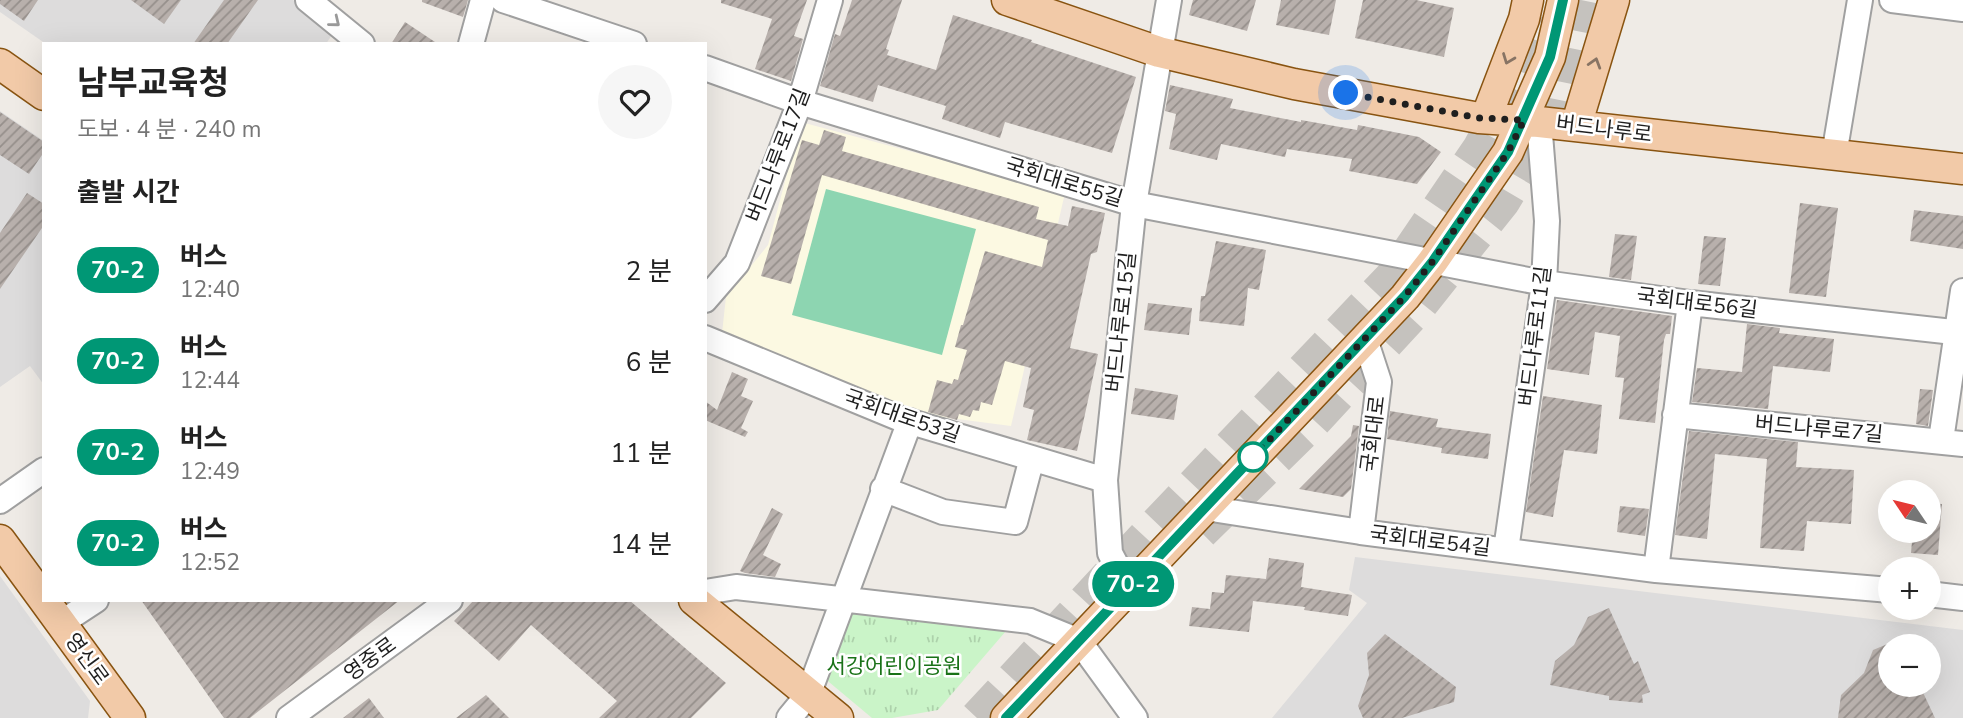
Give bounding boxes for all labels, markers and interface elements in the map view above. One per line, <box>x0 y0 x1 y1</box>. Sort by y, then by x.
one-way arrow <box>326 14 339 26</box>
one-way arrow <box>1503 53 1517 65</box>
one-way arrow <box>1587 57 1601 70</box>
text: 남부교육청 <box>77 61 229 106</box>
button: heart <box>598 65 672 139</box>
your location <box>1328 75 1363 110</box>
street label: 버드나루로17길 <box>740 84 816 226</box>
street label: 버드나루로 <box>1554 109 1654 149</box>
text: 도보 · 4 분 · 240 m <box>77 114 261 145</box>
street label: 국회대로55길 <box>1002 151 1126 213</box>
text: 출발 시간 <box>77 175 180 210</box>
text: 버스 <box>180 239 227 274</box>
street label: 버드나루로15길 <box>1100 250 1142 394</box>
text: 70-2 <box>91 254 145 286</box>
text: 2 분 <box>626 254 672 289</box>
street label: 버드나루로11길 <box>1513 264 1557 408</box>
text: 12:40 <box>180 274 240 305</box>
street label: 국회대로56길 <box>1635 282 1759 324</box>
text: 버스 <box>180 330 227 365</box>
text: 70-2 <box>91 345 145 377</box>
text: 6 분 <box>626 345 672 380</box>
text: 12:44 <box>180 365 240 396</box>
street label: 국회대로53길 <box>840 383 964 449</box>
street label: 국회대로 <box>1354 394 1392 474</box>
street label: 버드나루로7길 <box>1754 409 1884 449</box>
text: 버스 <box>180 421 227 456</box>
text: 70-2 <box>91 436 145 468</box>
text: 11 분 <box>610 436 672 471</box>
unlabelled marker <box>1238 442 1268 472</box>
text: 12:49 <box>180 456 240 487</box>
north arrow <box>1878 480 1941 542</box>
map controls <box>1878 480 1941 697</box>
text: 버스 <box>180 512 227 547</box>
street label: 국회대로54길 <box>1368 520 1492 562</box>
text: 70-2 <box>91 527 145 559</box>
text: 14 분 <box>610 527 672 562</box>
text: 12:52 <box>180 547 240 578</box>
button: + <box>1878 557 1941 620</box>
line badge: 70-2 <box>1084 561 1182 607</box>
text: 70-2 <box>1106 568 1160 600</box>
street label: 영신로 <box>59 627 115 691</box>
street label: 영중로 <box>338 631 402 687</box>
button: − <box>1878 634 1941 697</box>
park label: 서강어린이공원 <box>826 652 962 680</box>

